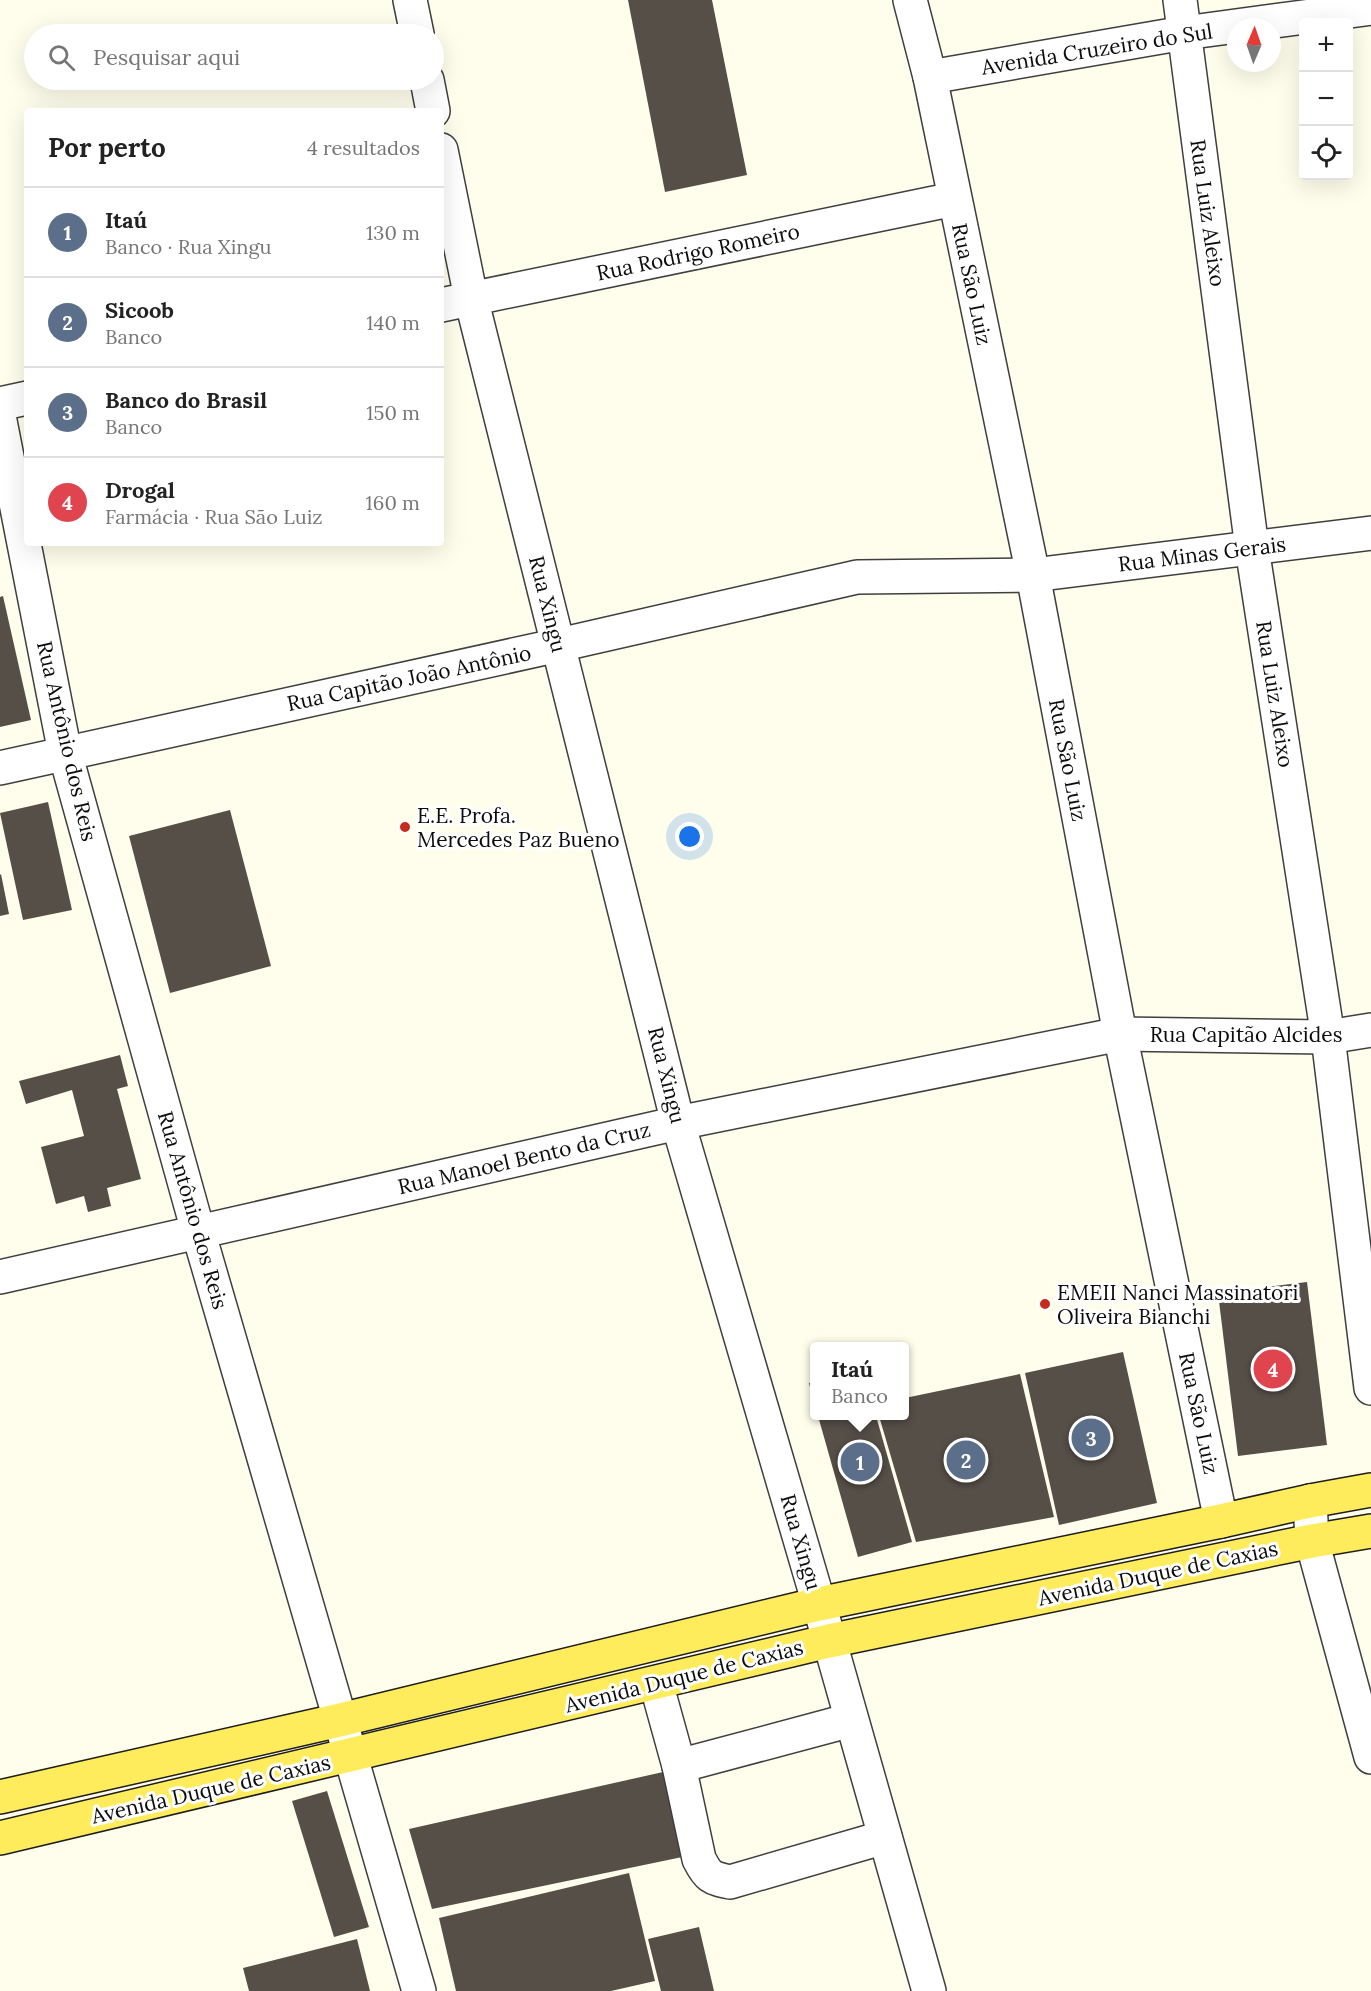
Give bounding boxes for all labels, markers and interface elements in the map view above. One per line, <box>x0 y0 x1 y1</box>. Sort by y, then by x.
street label: Avenida Cruzeiro do Sul <box>979 17 1214 81</box>
north arrow <box>1227 18 1281 72</box>
map controls <box>1299 18 1353 180</box>
button: + <box>1299 18 1353 72</box>
search box <box>24 24 444 90</box>
icon: search <box>45 41 78 74</box>
text: Pesquisar aqui <box>93 43 240 71</box>
button: − <box>1299 72 1353 126</box>
button: locate <box>1299 126 1353 180</box>
text: Por perto <box>48 131 166 164</box>
text: 4 resultados <box>307 135 420 160</box>
street label: Rua Luiz Aleixo <box>1184 138 1232 288</box>
text: Itaú <box>105 206 147 234</box>
street label: Rua Rodrigo Romeiro <box>594 217 802 287</box>
text: 1 <box>63 220 72 245</box>
text: 130 m <box>366 220 420 245</box>
street label: Rua São Luiz <box>946 221 998 347</box>
text: Banco · Rua Xingu <box>105 234 271 259</box>
text: Sicoob <box>105 296 174 324</box>
text: 2 <box>62 310 73 335</box>
text: 140 m <box>366 310 420 335</box>
text: Banco <box>105 324 162 349</box>
text: Banco do Brasil <box>105 386 267 414</box>
text: 3 <box>62 400 73 425</box>
text: 150 m <box>366 400 420 425</box>
text: Banco <box>105 414 162 439</box>
text: Drogal <box>105 476 175 504</box>
text: 4 <box>62 490 73 515</box>
text: 160 m <box>366 490 420 515</box>
text: Farmácia · Rua São Luiz <box>105 504 322 529</box>
street label: Rua Minas Gerais <box>1117 530 1287 578</box>
street label: Rua Xingu <box>523 553 573 655</box>
street label: Rua Luiz Aleixo <box>1250 619 1300 769</box>
street label: Rua Antônio dos Reis <box>31 638 103 844</box>
street label: Rua Capitão João Antônio <box>284 639 534 717</box>
street label: Rua São Luiz <box>1043 697 1093 823</box>
place label: E.E. Profa. Mercedes Paz Bueno <box>417 802 620 853</box>
marker: E.E. Profa. Mercedes Paz Bueno <box>398 820 412 834</box>
your location <box>675 822 704 851</box>
street label: Rua Capitão Alcides <box>1150 1021 1342 1048</box>
street label: Rua Xingu <box>642 1024 692 1126</box>
street label: Rua Antônio dos Reis <box>152 1108 234 1312</box>
street label: Rua Manoel Bento da Cruz <box>395 1116 653 1200</box>
place label: EMEII Nanci Massinatori Oliveira Bianchi <box>1057 1279 1298 1330</box>
marker: EMEII Nanci Massinatori Oliveira Bianchi <box>1038 1297 1052 1311</box>
popup <box>810 1342 909 1420</box>
pin: 4 <box>1254 1346 1292 1392</box>
street label: Rua São Luiz <box>1173 1350 1225 1476</box>
text: Itaú <box>831 1355 873 1383</box>
text: Banco <box>831 1383 888 1408</box>
pin: 3 <box>1072 1416 1110 1460</box>
pin: 2 <box>946 1438 986 1482</box>
pin: 1 <box>840 1440 880 1484</box>
street label: Rua Xingu <box>774 1491 828 1593</box>
street label: Avenida Duque de Caxias <box>1035 1534 1280 1612</box>
street label: Avenida Duque de Caxias <box>561 1633 806 1719</box>
street label: Avenida Duque de Caxias <box>88 1748 333 1830</box>

